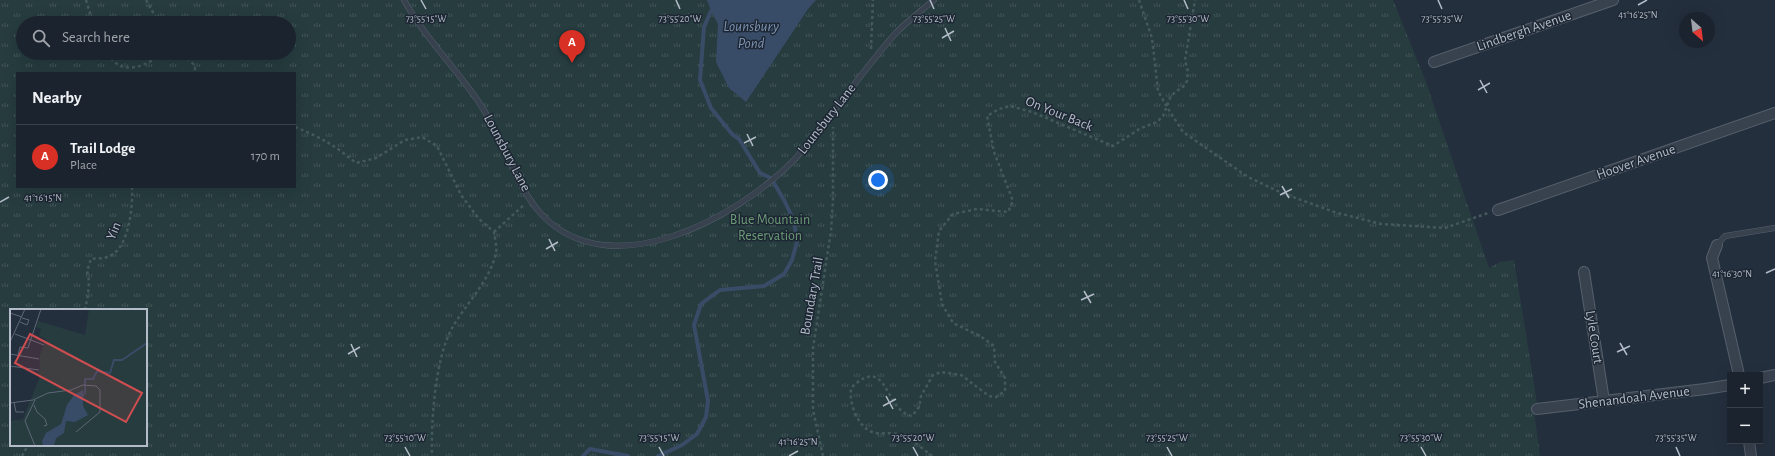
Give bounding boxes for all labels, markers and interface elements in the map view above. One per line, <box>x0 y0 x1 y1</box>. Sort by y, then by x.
street label: Lindbergh Avenue <box>1475 8 1573 54</box>
text: 41°16'25"N <box>1618 10 1658 20</box>
north arrow <box>1679 12 1715 48</box>
text: 73°55'15"W <box>406 14 446 24</box>
text: 73°55'20"W <box>659 14 702 24</box>
text: 73°55'25"W <box>913 14 955 24</box>
text: 73°55'30"W <box>1167 14 1209 24</box>
text: 73°55'35"W <box>1421 14 1463 24</box>
search box <box>16 16 296 60</box>
water label: Lounsbury Pond <box>723 19 780 51</box>
icon: search <box>30 27 52 49</box>
text: Search here <box>62 30 130 45</box>
pin: A <box>559 30 585 63</box>
street label: Lounsbury Lane <box>795 81 859 157</box>
text: Nearby <box>32 89 82 106</box>
street label: On Your Back <box>1023 94 1095 134</box>
street label: Lounsbury Lane <box>481 112 533 194</box>
text: Trail Lodge <box>70 141 135 156</box>
street label: Hoover Avenue <box>1595 142 1677 182</box>
text: A <box>41 150 49 163</box>
text: 170 m <box>251 150 280 163</box>
text: Place <box>70 159 97 172</box>
your location <box>868 170 888 190</box>
text: 41°16'15"N <box>24 193 62 203</box>
park label: Blue Mountain Reservation <box>730 213 810 243</box>
street label: Yin <box>104 220 124 242</box>
street label: Boundary Trail <box>798 256 826 336</box>
text: 41°16'30"N <box>1712 269 1752 279</box>
inset map <box>10 309 147 446</box>
street label: Lyle Court <box>1583 309 1605 365</box>
map controls <box>1727 372 1763 444</box>
button: + <box>1727 372 1763 408</box>
street label: Shenandoah Avenue <box>1578 384 1690 412</box>
button: − <box>1727 408 1763 444</box>
text: 73°55'10"W <box>384 433 426 443</box>
text: 73°55'15"W <box>639 433 679 443</box>
text: 73°55'20"W <box>892 433 935 443</box>
text: 73°55'25"W <box>1146 433 1188 443</box>
text: 73°55'30"W <box>1400 433 1442 443</box>
text: 73°55'35"W <box>1655 433 1697 443</box>
text: 41°16'25"N <box>778 437 818 447</box>

